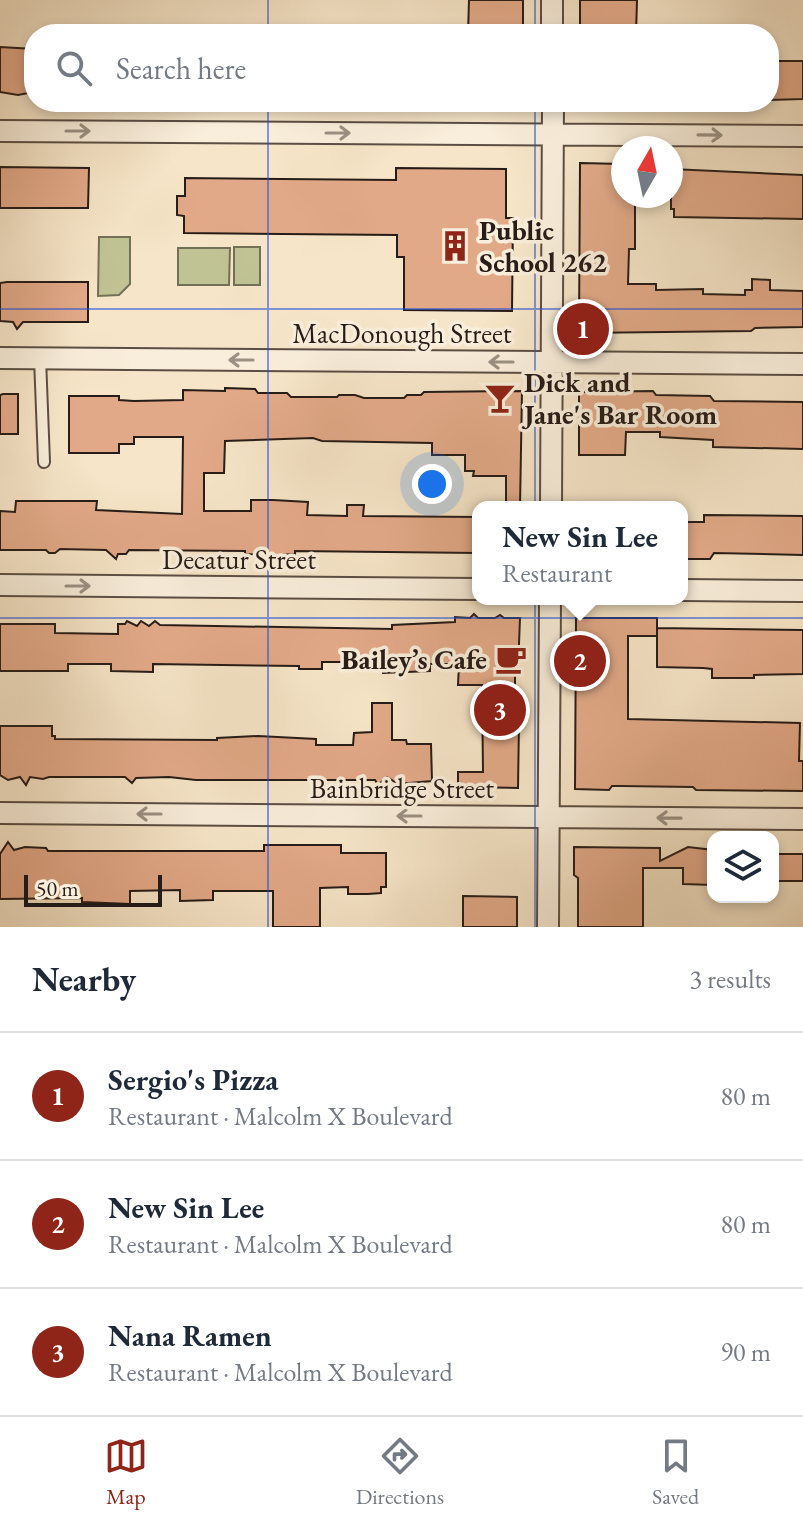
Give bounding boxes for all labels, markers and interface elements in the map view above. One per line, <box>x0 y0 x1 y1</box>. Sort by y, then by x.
search box <box>24 24 779 112</box>
icon: search <box>52 46 96 90</box>
text: Search here <box>116 49 246 88</box>
one-way arrow <box>64 123 91 139</box>
one-way arrow <box>324 125 351 141</box>
one-way arrow <box>696 127 723 143</box>
north arrow <box>611 136 683 208</box>
place label: Public School 262 <box>479 212 607 280</box>
building icon: Public School 262 <box>438 229 472 263</box>
pin: 1 <box>557 299 609 359</box>
street label: MacDonough Street <box>292 315 512 351</box>
one-way arrow <box>228 352 255 368</box>
one-way arrow <box>488 354 515 370</box>
place label: Dick and Jane's Bar Room <box>521 364 718 432</box>
bar icon: Dick and Jane's Bar Room <box>483 381 517 415</box>
your location <box>412 464 452 504</box>
popup <box>472 501 688 605</box>
text: New Sin Lee <box>502 517 658 556</box>
street label: Decatur Street <box>162 541 316 577</box>
text: Restaurant <box>502 556 612 590</box>
one-way arrow <box>64 578 91 594</box>
pin: 2 <box>554 631 606 691</box>
place label: Bailey’s Cafe <box>341 641 487 677</box>
cafe icon: Bailey’s Cafe <box>494 642 528 676</box>
pin: 3 <box>474 680 526 740</box>
street label: Bainbridge Street <box>310 770 494 806</box>
one-way arrow <box>136 806 163 822</box>
one-way arrow <box>396 808 423 824</box>
one-way arrow <box>656 810 683 826</box>
map controls <box>707 831 779 903</box>
button: layers <box>707 831 779 903</box>
scale bar <box>24 871 162 907</box>
text: 50 m <box>36 874 79 903</box>
text: Nearby <box>32 957 136 1001</box>
text: 3 results <box>690 962 771 996</box>
text: Sergio's Pizza <box>108 1060 279 1099</box>
text: 1 <box>51 1079 65 1113</box>
text: 80 m <box>721 1079 771 1113</box>
text: Restaurant · Malcolm X Boulevard <box>108 1099 453 1133</box>
text: New Sin Lee <box>108 1188 264 1227</box>
text: 2 <box>51 1207 65 1241</box>
text: 80 m <box>721 1207 771 1241</box>
text: Restaurant · Malcolm X Boulevard <box>108 1227 453 1261</box>
text: Nana Ramen <box>108 1316 272 1355</box>
text: 3 <box>51 1335 65 1369</box>
text: 90 m <box>721 1335 771 1369</box>
text: Restaurant · Malcolm X Boulevard <box>108 1355 453 1389</box>
tab: Map <box>104 1434 148 1511</box>
tab: Directions <box>356 1434 444 1511</box>
tab: Saved <box>652 1434 699 1511</box>

